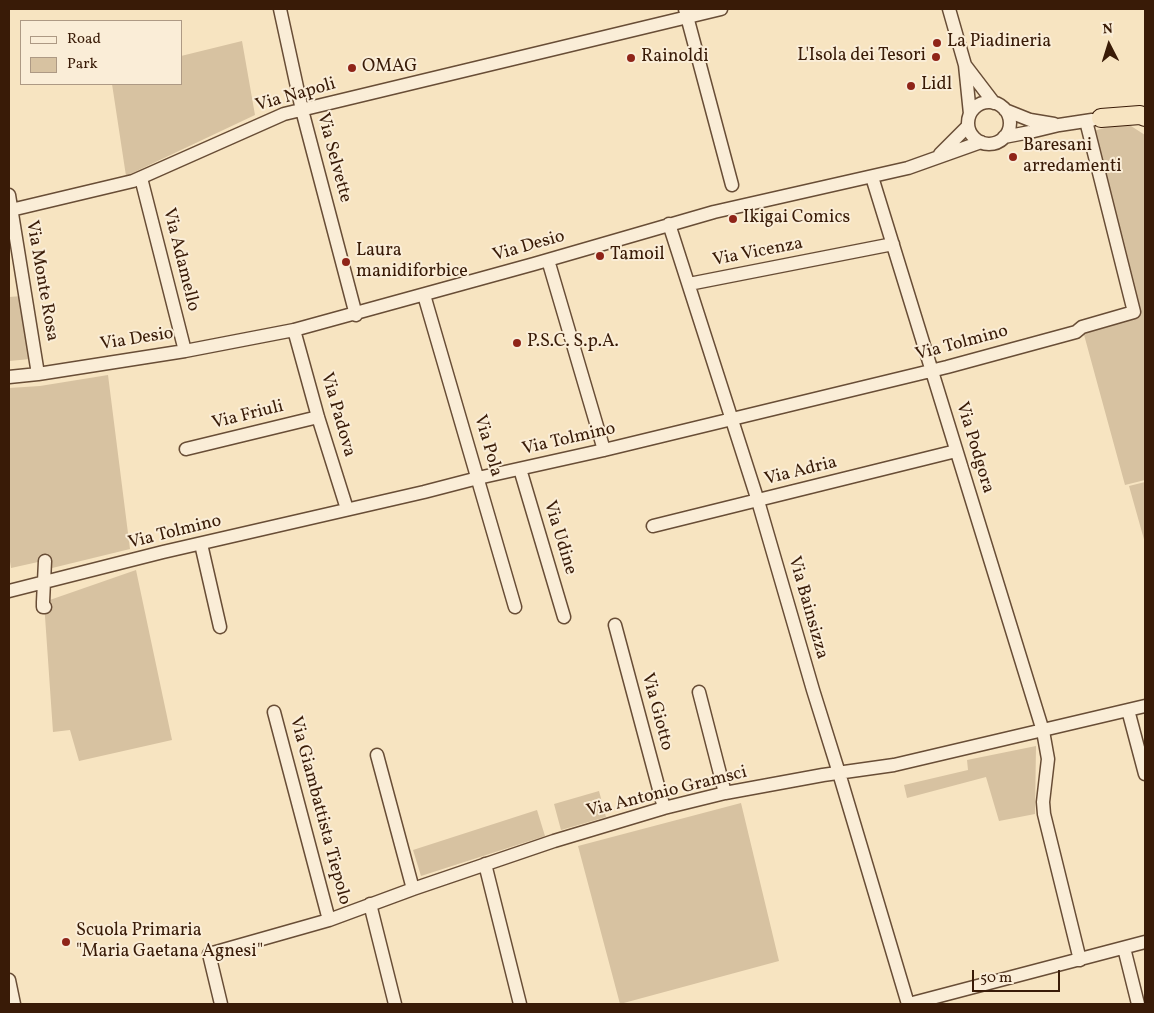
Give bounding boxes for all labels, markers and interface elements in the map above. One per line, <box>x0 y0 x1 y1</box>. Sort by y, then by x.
legend <box>20 20 182 85</box>
north arrow <box>1084 20 1134 70</box>
text: N <box>1102 20 1114 39</box>
text: Road <box>67 29 101 50</box>
place label: La Piadineria <box>947 32 1051 54</box>
marker: La Piadineria <box>931 37 943 49</box>
place label: L'Isola dei Tesori <box>797 46 926 68</box>
place label: Rainoldi <box>641 47 709 69</box>
marker: L'Isola dei Tesori <box>930 51 942 63</box>
marker: Rainoldi <box>625 52 637 64</box>
text: Park <box>67 54 98 75</box>
place label: OMAG <box>362 57 417 79</box>
marker: OMAG <box>346 62 358 74</box>
street label: Via Napoli <box>253 74 339 118</box>
place label: Lidl <box>921 75 952 97</box>
marker: Lidl <box>905 80 917 92</box>
street label: Via Selvette <box>311 111 355 205</box>
place label: Baresani arredamenti <box>1023 136 1122 178</box>
marker: Baresani arredamenti <box>1007 151 1019 163</box>
street label: Via Adamello <box>157 206 203 314</box>
place label: Ikigai Comics <box>743 208 850 230</box>
marker: Ikigai Comics <box>727 213 739 225</box>
street label: Via Monte Rosa <box>20 219 62 343</box>
street label: Via Desio <box>491 226 567 268</box>
street label: Via Vicenza <box>711 234 805 272</box>
place label: Laura manidiforbice <box>356 241 468 284</box>
place label: Tamoil <box>610 245 665 267</box>
marker: Tamoil <box>594 250 606 262</box>
marker: Laura manidiforbice <box>340 256 352 268</box>
street label: Via Tolmino <box>913 321 1011 367</box>
street label: Via Desio <box>99 324 175 356</box>
place label: P.S.C. S.p.A. <box>527 332 619 354</box>
marker: P.S.C. S.p.A. <box>511 337 523 349</box>
street label: Via Padova <box>315 370 359 460</box>
street label: Via Friuli <box>210 397 286 435</box>
street label: Via Podgora <box>950 400 998 496</box>
street label: Via Pola <box>468 413 506 479</box>
street label: Via Tolmino <box>520 419 618 461</box>
street label: Via Adria <box>763 453 839 491</box>
street label: Via Udine <box>537 498 581 578</box>
street label: Via Tolmino <box>126 511 224 555</box>
street label: Via Bainsizza <box>782 554 832 662</box>
street label: Via Giotto <box>635 671 677 753</box>
street label: Via Giambattista Tiepolo <box>283 714 355 908</box>
street label: Via Antonio Gramsci <box>585 763 749 823</box>
place label: Scuola Primaria "Maria Gaetana Agnesi" <box>76 921 263 964</box>
marker: Scuola Primaria "Maria Gaetana Agnesi" <box>60 936 72 948</box>
scale bar <box>974 960 1062 992</box>
text: 50 m <box>980 968 1012 989</box>

